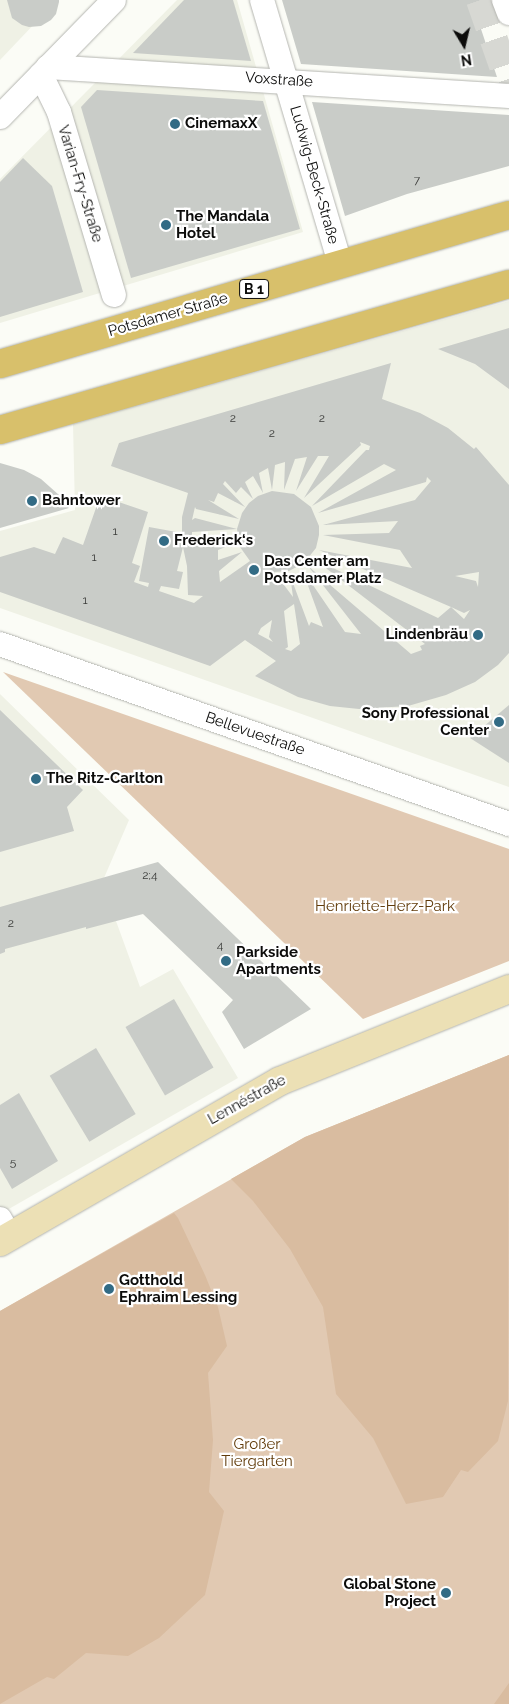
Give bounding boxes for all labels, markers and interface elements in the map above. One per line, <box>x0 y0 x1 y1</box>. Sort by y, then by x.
north arrow <box>439 20 489 70</box>
text: N <box>460 51 473 69</box>
street label: Voxstraße <box>244 69 314 91</box>
street label: Ludwig-Beck-Straße <box>286 104 342 246</box>
place label: CinemaxX <box>185 115 257 133</box>
marker: CinemaxX <box>169 118 181 130</box>
street label: Varian-Fry-Straße <box>54 123 106 245</box>
house number: 7 <box>414 174 420 188</box>
place label: The Mandala Hotel <box>176 207 269 242</box>
marker: The Mandala Hotel <box>160 219 172 231</box>
road number: B 1 <box>239 278 269 300</box>
street label: Potsdamer Straße <box>106 289 230 341</box>
house number: 2 <box>230 412 236 426</box>
house number: 2 <box>319 412 325 426</box>
house number: 2 <box>269 427 275 441</box>
place label: Bahntower <box>42 492 120 510</box>
marker: Bahntower <box>26 495 38 507</box>
house number: 1 <box>112 525 118 539</box>
place label: Frederick‘s <box>174 532 253 550</box>
marker: Frederick‘s <box>158 535 170 547</box>
house number: 1 <box>91 551 97 565</box>
place label: Das Center am Potsdamer Platz <box>264 552 382 587</box>
marker: Das Center am Potsdamer Platz <box>248 564 260 576</box>
house number: 1 <box>82 594 88 608</box>
place label: Lindenbräu <box>385 626 468 644</box>
marker: Lindenbräu <box>472 629 484 641</box>
place label: Sony Professional Center <box>361 704 489 739</box>
street label: Bellevuestraße <box>203 709 307 759</box>
marker: Sony Professional Center <box>493 716 505 728</box>
place label: The Ritz-Carlton <box>46 770 163 788</box>
marker: The Ritz-Carlton <box>30 773 42 785</box>
house number: 2;4 <box>142 869 158 883</box>
park label: Henriette-Herz-Park <box>315 898 455 916</box>
house number: 2 <box>8 917 14 931</box>
house number: 4 <box>217 939 223 953</box>
place label: Parkside Apartments <box>236 943 321 978</box>
marker: Parkside Apartments <box>220 955 232 967</box>
street label: Lennéstraße <box>205 1071 289 1129</box>
house number: 5 <box>10 1156 16 1170</box>
place label: Gotthold Ephraim Lessing <box>119 1271 237 1306</box>
marker: Gotthold Ephraim Lessing <box>103 1283 115 1295</box>
park label: Großer Tiergarten <box>221 1435 293 1470</box>
place label: Global Stone Project <box>343 1575 436 1610</box>
marker: Global Stone Project <box>440 1587 452 1599</box>

